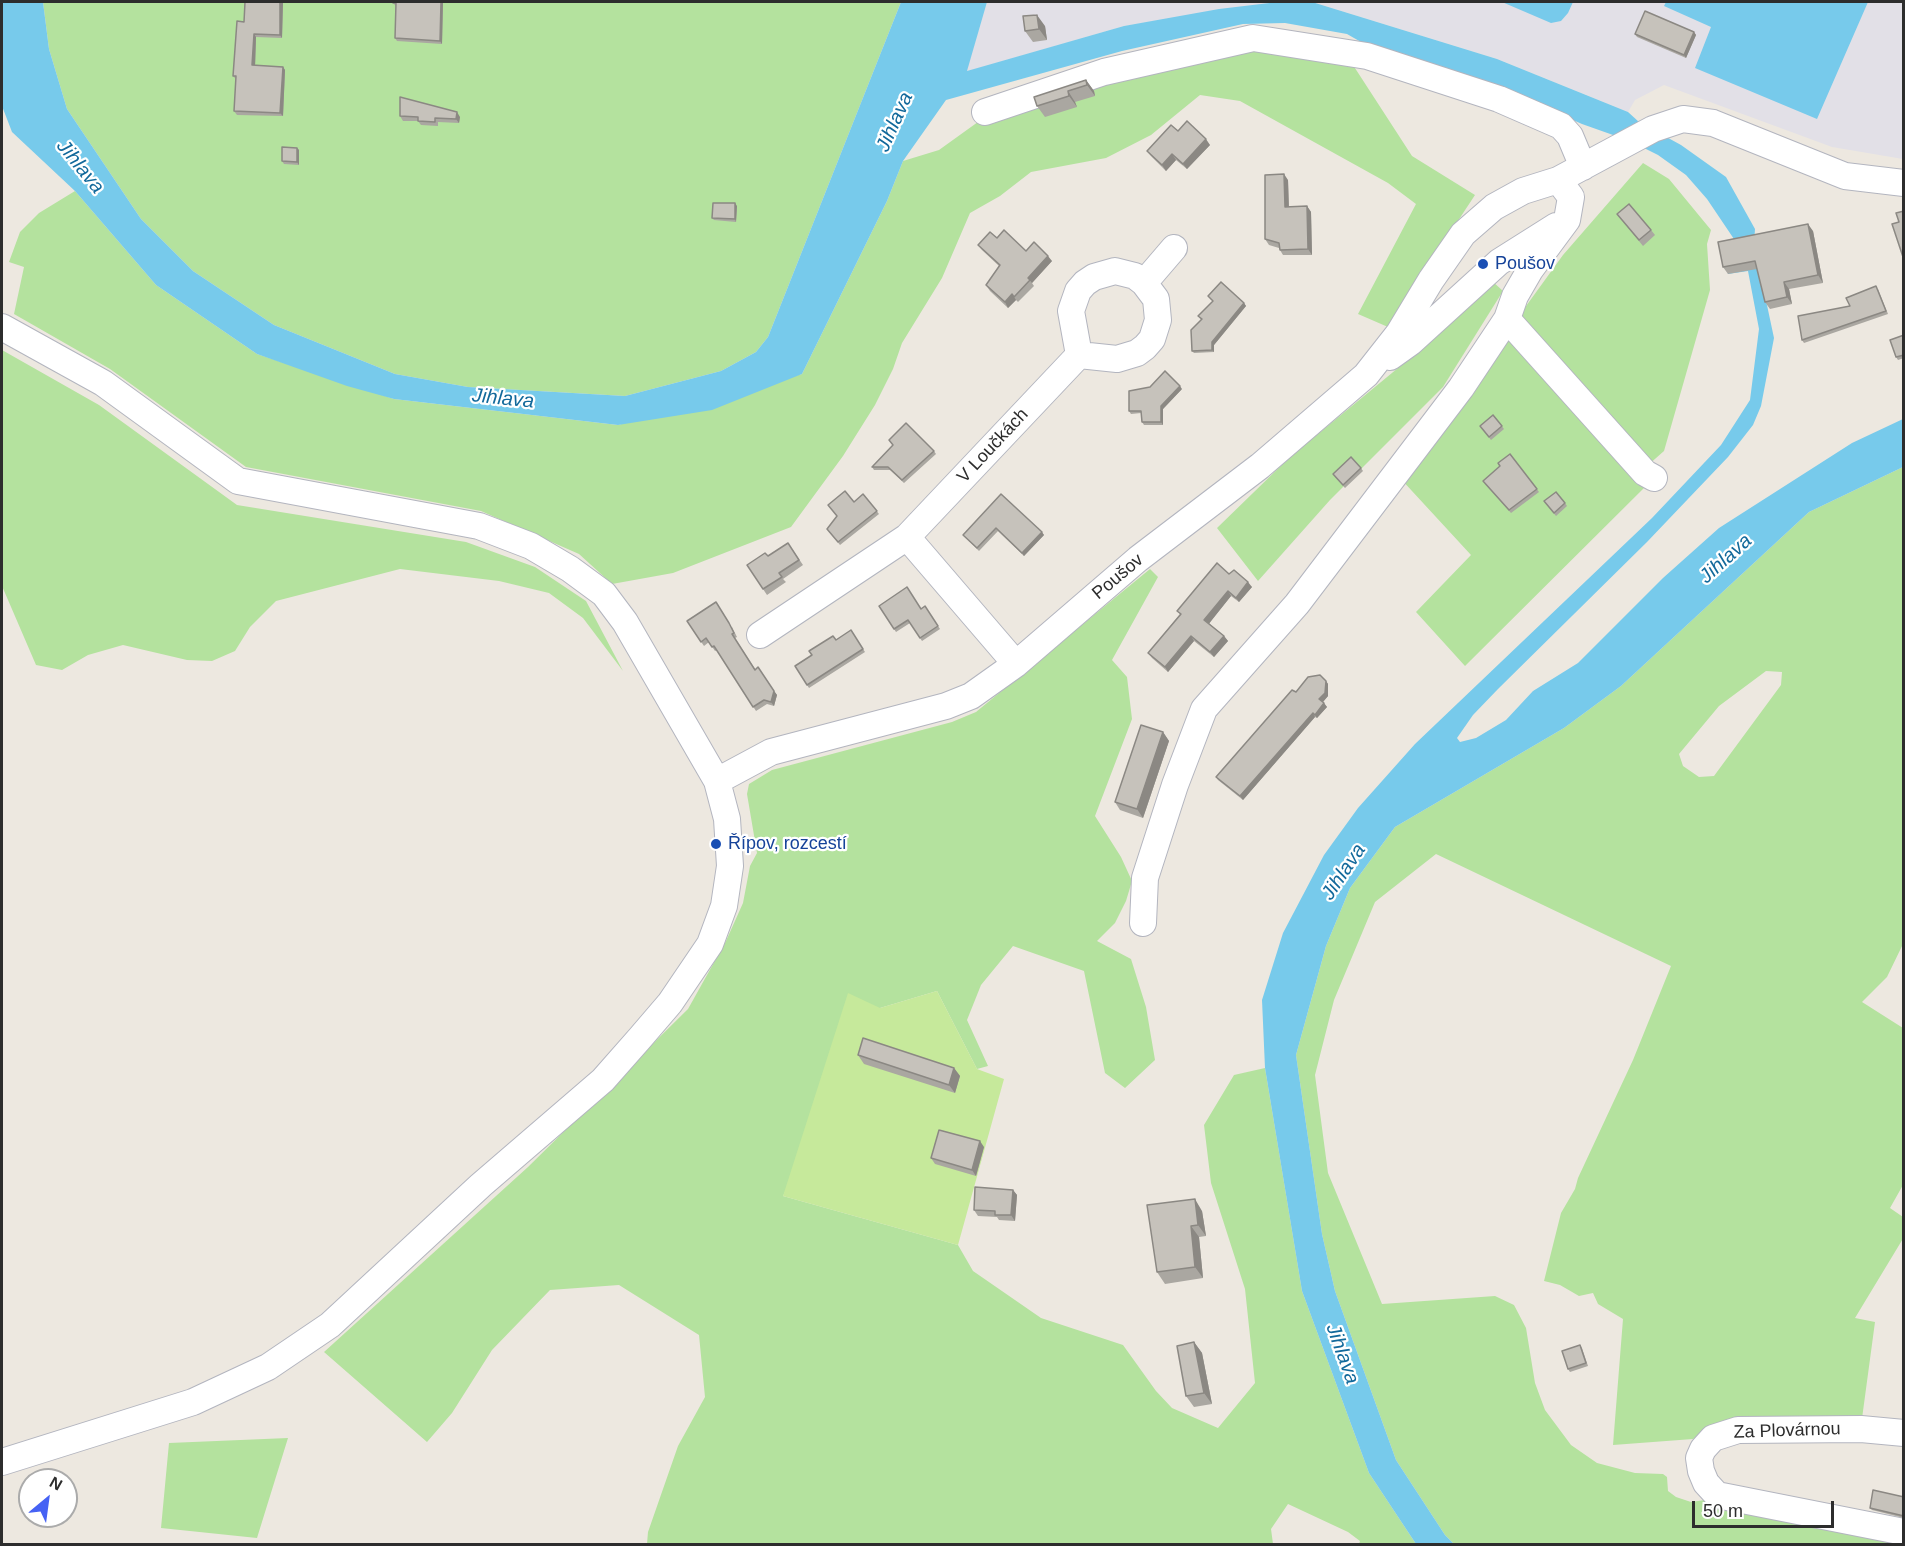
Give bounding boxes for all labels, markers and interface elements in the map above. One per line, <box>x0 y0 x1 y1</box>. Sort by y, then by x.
water label: Jihlava <box>871 89 919 155</box>
water label: Jihlava <box>51 135 109 199</box>
place label: Poušov <box>1495 253 1555 275</box>
marker: Poušov <box>1476 257 1490 271</box>
water label: Jihlava <box>471 384 535 414</box>
street label: V Loučkách <box>953 404 1033 488</box>
water label: Jihlava <box>1695 529 1757 589</box>
street label: Poušov <box>1088 549 1148 605</box>
place label: Řípov, rozcestí <box>728 833 847 855</box>
marker: Řípov, rozcestí <box>709 837 723 851</box>
water label: Jihlava <box>1317 839 1371 905</box>
water label: Jihlava <box>1320 1321 1364 1387</box>
street label: Za Plovárnou <box>1733 1418 1841 1444</box>
north arrow <box>18 1468 78 1528</box>
text: N <box>47 1473 65 1494</box>
scale bar <box>1695 1489 1838 1527</box>
text: 50 m <box>1703 1501 1743 1521</box>

